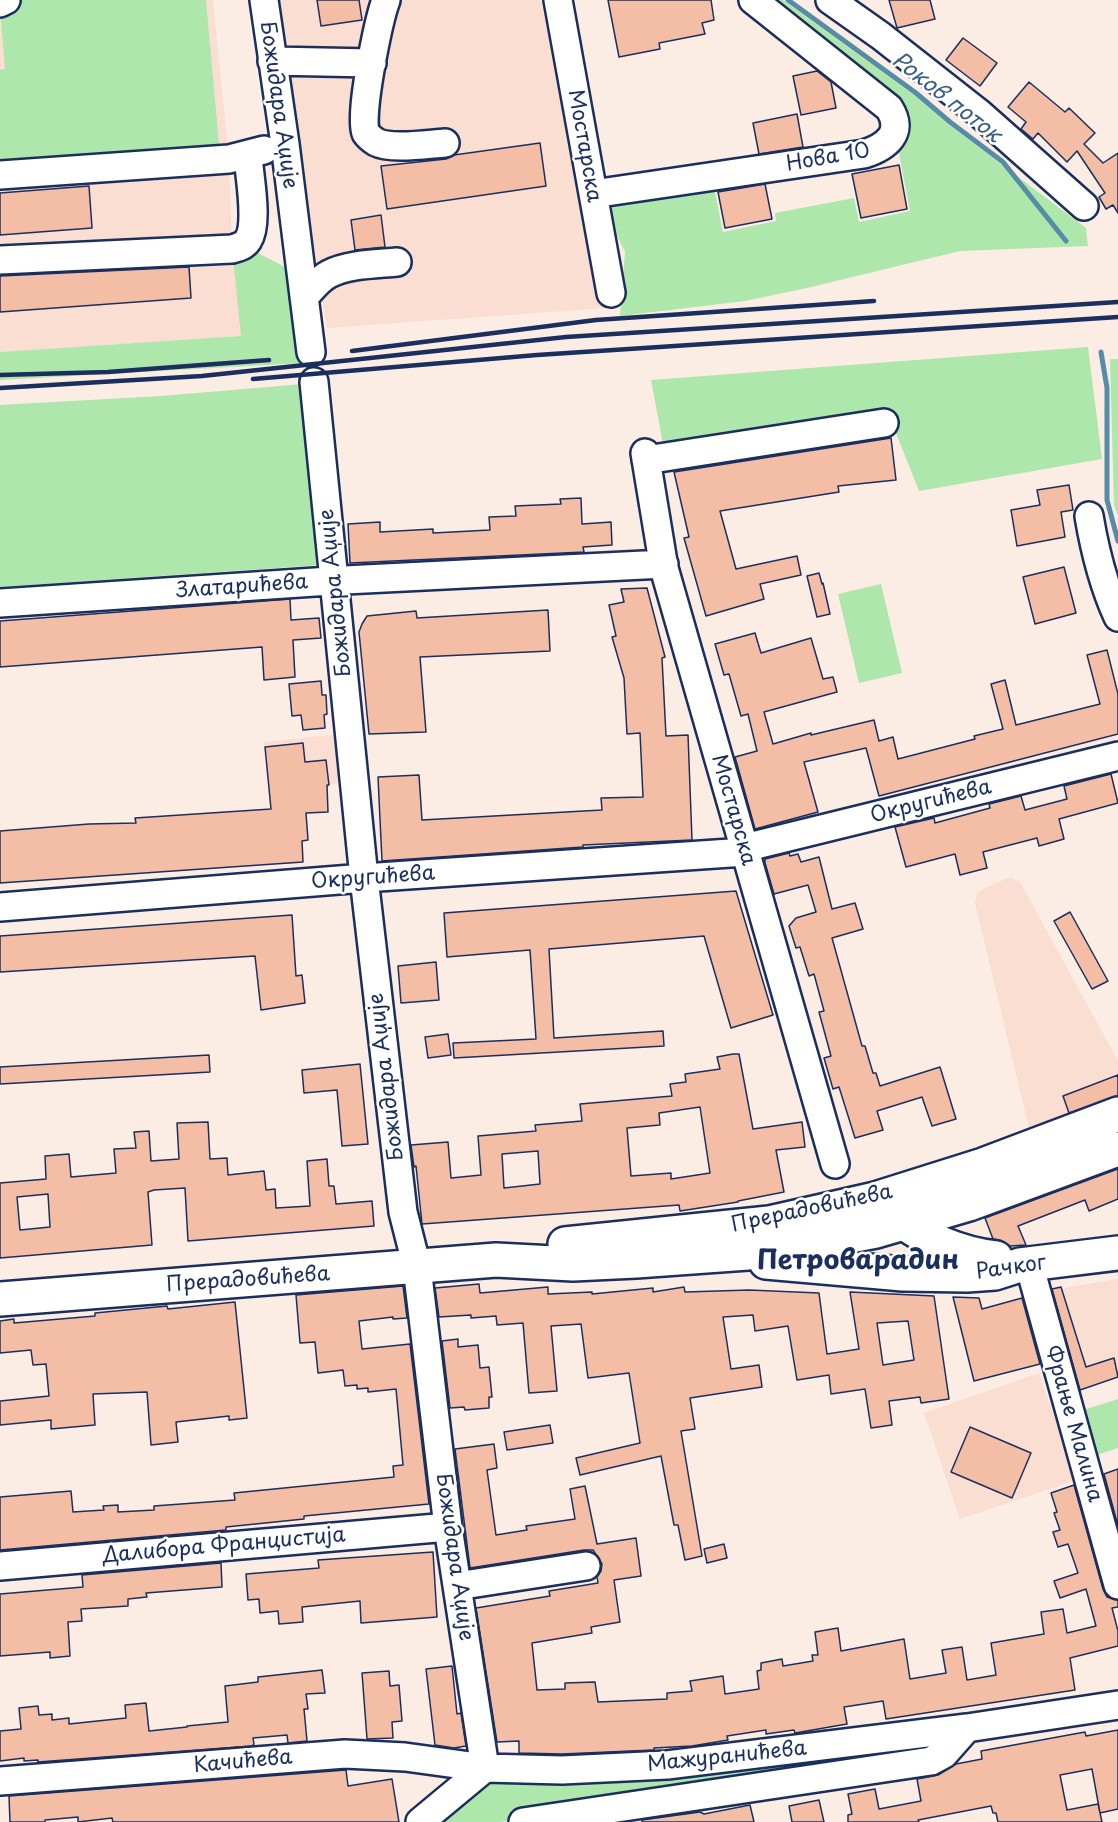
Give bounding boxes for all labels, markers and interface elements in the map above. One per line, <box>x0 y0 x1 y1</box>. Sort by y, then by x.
street label: Божидара Аџије <box>254 20 302 190</box>
water label: Роков поток <box>886 47 1006 149</box>
street label: Мостарска <box>562 88 606 204</box>
street label: Нова 10 <box>784 138 872 178</box>
street label: Божидара Аџије <box>315 508 357 678</box>
street label: Златарићева <box>175 570 309 604</box>
street label: Мостарска <box>705 752 761 868</box>
street label: Округићева <box>868 775 994 829</box>
street label: Округићева <box>310 861 436 895</box>
street label: Божидара Аџије <box>364 992 410 1162</box>
street label: Прерадовићева <box>729 1180 895 1238</box>
district label: Петроварадин <box>757 1246 959 1278</box>
street label: Рачког <box>974 1251 1048 1285</box>
street label: Прерадовићева <box>165 1262 331 1298</box>
street label: Фрање Малина <box>1039 1343 1107 1505</box>
street label: Божидара Аџије <box>430 1472 478 1642</box>
street label: Далибора Францистија <box>102 1523 346 1569</box>
street label: Мажуранићева <box>646 1736 808 1778</box>
street label: Качићева <box>193 1745 293 1779</box>

